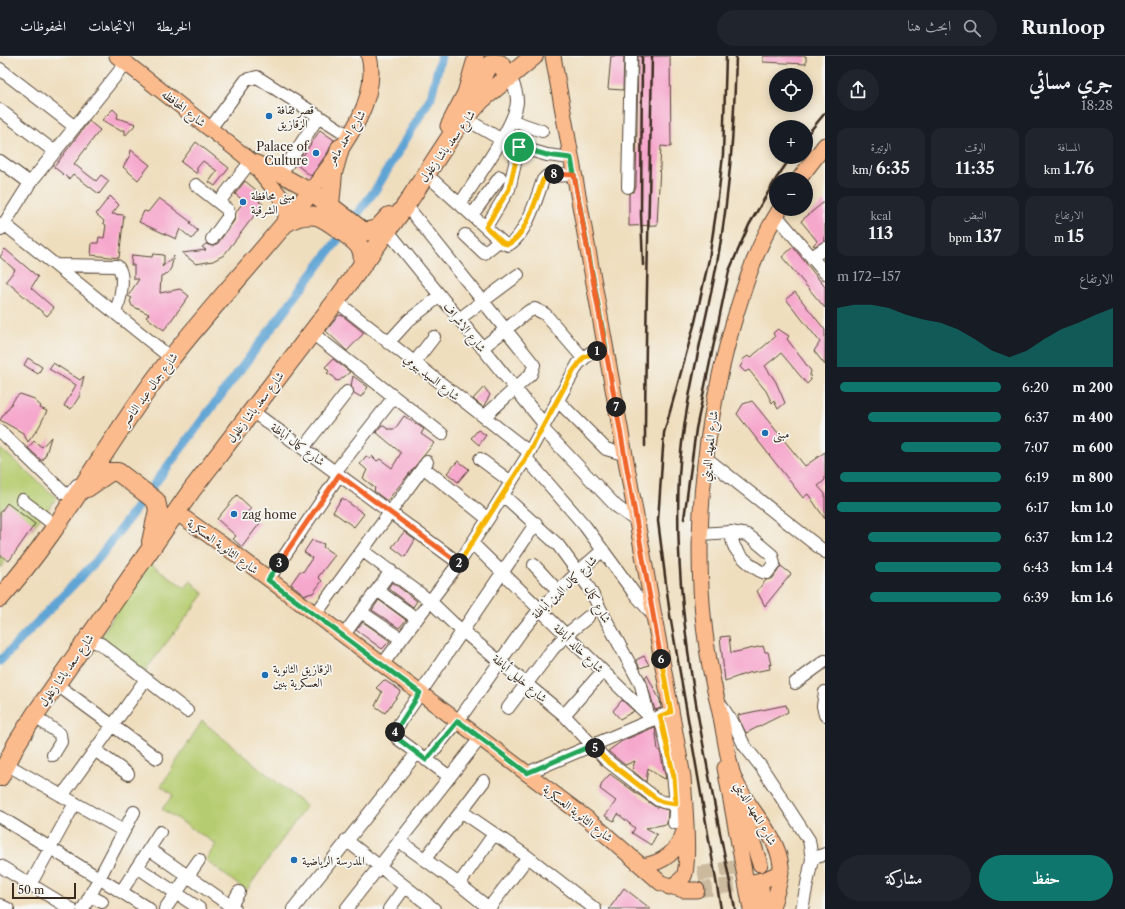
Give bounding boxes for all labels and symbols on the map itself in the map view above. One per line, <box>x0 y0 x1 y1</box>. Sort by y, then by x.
street label: شارع المحافظه <box>157 86 209 133</box>
place label: قصر ثقافة الزقازيق <box>277 102 314 132</box>
street label: شارع احمد ماهر <box>322 107 372 171</box>
street label: شارع سعد باشا زغلول <box>416 107 482 187</box>
marker: قصر ثقافة الزقازيق <box>264 111 274 121</box>
pin <box>502 130 536 164</box>
place label: Palace of Culture <box>256 139 310 168</box>
marker: Palace of Culture <box>311 148 321 158</box>
pin: 8 <box>544 164 564 184</box>
place label: مبنى محافظة الشرقية <box>251 188 295 218</box>
marker: مبنى محافظة الشرقية <box>238 197 248 207</box>
street label: شارع الاشراف <box>437 299 490 357</box>
pin: 1 <box>587 341 607 361</box>
street label: شارع جمال عبد الناصر <box>116 349 184 433</box>
street label: شارع السيد بيومي <box>399 351 463 407</box>
street label: شارع سعد باشا زغلول <box>223 368 290 448</box>
pin: 7 <box>606 397 626 417</box>
street label: شارع المعهد الديني <box>697 410 725 483</box>
street label: شارع كمال أباظة <box>266 419 328 472</box>
place label: مبنى <box>773 426 789 443</box>
marker: مبنى <box>760 428 770 438</box>
place label: zag home <box>242 507 297 522</box>
marker: zag home <box>229 509 239 519</box>
street label: شارع الثانوية العسكرية <box>182 515 262 580</box>
street label: شارع كمال الدين أباظة <box>528 552 600 622</box>
pin: 3 <box>269 553 289 573</box>
pin: 2 <box>449 553 469 573</box>
street label: شارع كمال <box>582 583 614 625</box>
street label: شارع خالد أباظة <box>548 620 607 679</box>
street label: شارع سعد باشا زغلول <box>35 631 100 712</box>
pin: 6 <box>651 649 671 669</box>
street label: شارع خليل أباظة <box>487 651 551 708</box>
place label: الزقازيق الثانوية العسكرية بنين <box>273 661 332 691</box>
marker: الزقازيق الثانوية العسكرية بنين <box>260 670 270 680</box>
pin: 4 <box>385 722 405 742</box>
pin: 5 <box>585 738 605 758</box>
street label: شارع المعهد الديني <box>728 778 780 850</box>
street label: شارع الثانوية العسكرية <box>538 781 616 848</box>
place label: المدرسة الرياضية <box>302 853 365 869</box>
marker: المدرسة الرياضية <box>289 855 299 865</box>
scale bar <box>12 881 76 900</box>

